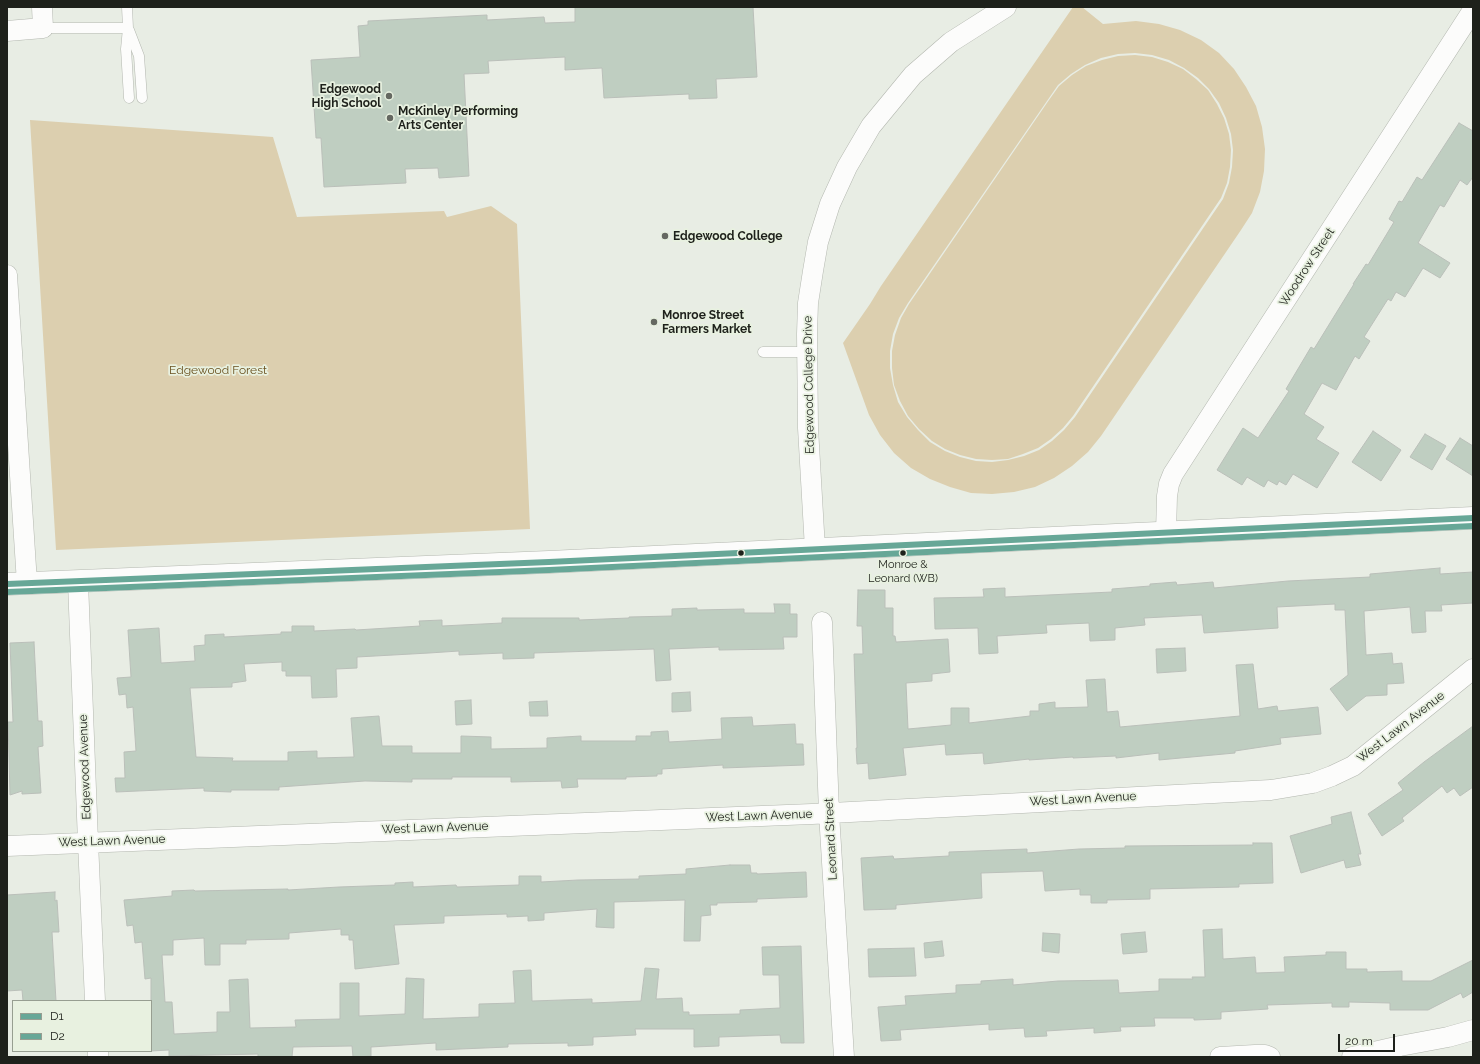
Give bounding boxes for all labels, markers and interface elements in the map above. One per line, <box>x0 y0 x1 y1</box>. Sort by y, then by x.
place label: Edgewood High School <box>312 82 381 110</box>
marker: Edgewood High School <box>384 91 394 101</box>
place label: McKinley Performing Arts Center <box>398 104 518 132</box>
marker: McKinley Performing Arts Center <box>385 113 395 123</box>
street label: Woodrow Street <box>1276 225 1338 309</box>
place label: Edgewood College <box>673 229 783 243</box>
marker: Edgewood College <box>660 231 670 241</box>
place label: Monroe Street Farmers Market <box>662 308 752 336</box>
street label: Edgewood College Drive <box>801 316 817 454</box>
marker: Monroe Street Farmers Market <box>649 317 659 327</box>
park label: Edgewood Forest <box>169 363 267 377</box>
unlabelled marker <box>736 548 746 558</box>
marker: Monroe & Leonard (WB) <box>898 548 908 558</box>
place label: Monroe & Leonard (WB) <box>868 558 938 584</box>
street label: West Lawn Avenue <box>1354 688 1448 766</box>
street label: Edgewood Avenue <box>76 714 94 820</box>
street label: West Lawn Avenue <box>1029 789 1137 809</box>
street label: Leonard Street <box>822 797 840 881</box>
street label: West Lawn Avenue <box>705 807 813 825</box>
street label: West Lawn Avenue <box>381 819 489 837</box>
street label: West Lawn Avenue <box>58 832 166 850</box>
legend <box>12 1000 152 1052</box>
text: D1 <box>50 1009 64 1023</box>
scale bar <box>1340 1026 1397 1052</box>
text: D2 <box>50 1029 65 1043</box>
text: 20 m <box>1345 1034 1373 1048</box>

